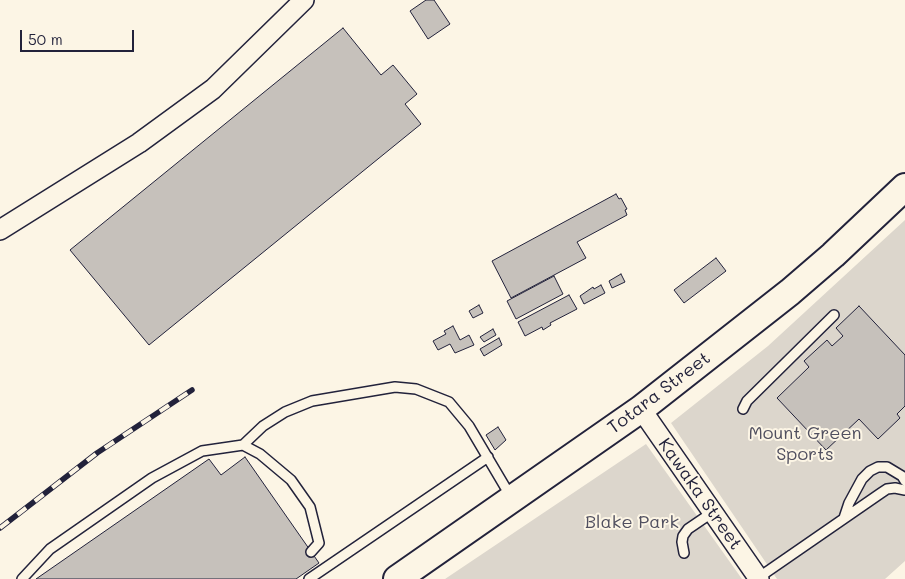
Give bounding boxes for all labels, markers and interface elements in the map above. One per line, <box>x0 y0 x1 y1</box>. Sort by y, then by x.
scale bar <box>22 20 136 52</box>
text: 50 m <box>28 29 63 49</box>
street label: Totara Street <box>603 347 715 439</box>
park label: Mount Green Sports <box>748 422 862 464</box>
street label: Kawaka Street <box>654 434 746 554</box>
park label: Blake Park <box>585 511 679 533</box>

